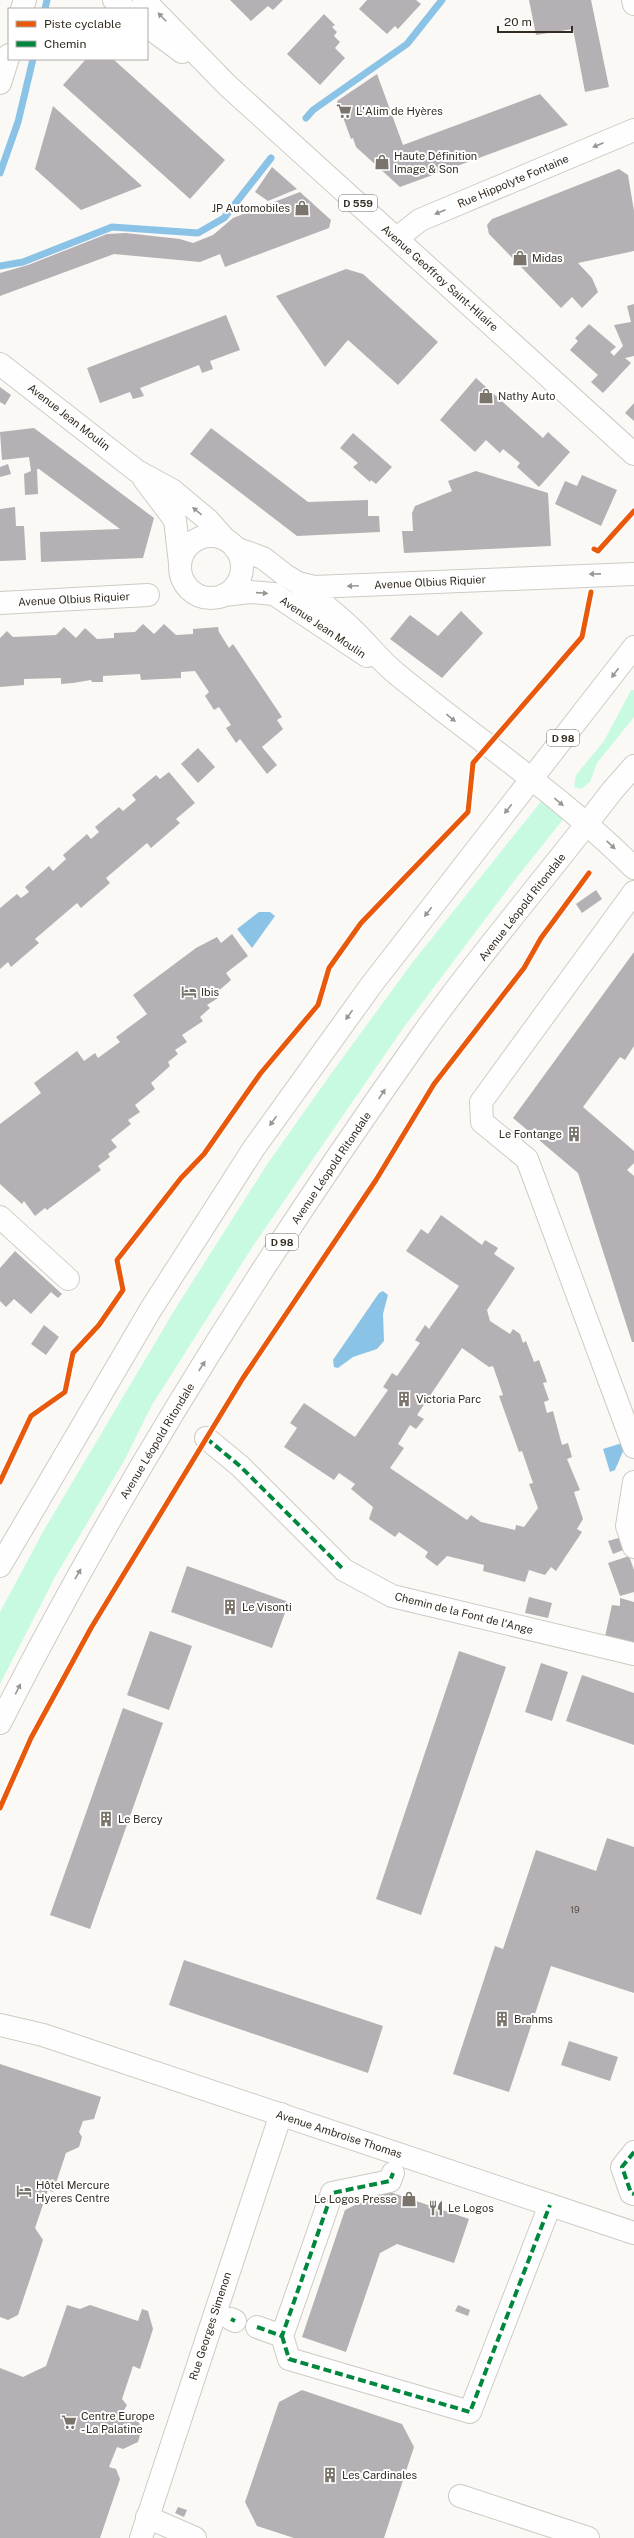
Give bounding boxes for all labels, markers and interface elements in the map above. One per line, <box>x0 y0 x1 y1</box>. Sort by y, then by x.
legend <box>8 8 148 60</box>
scale bar <box>498 8 572 34</box>
one-way arrow <box>157 12 167 22</box>
text: 20 m <box>504 15 532 29</box>
text: Piste cyclable <box>44 17 121 31</box>
text: Chemin <box>44 37 86 51</box>
supermarket icon: L'Alim de Hyères <box>335 102 353 120</box>
place label: L'Alim de Hyères <box>356 105 443 117</box>
one-way arrow <box>593 142 604 148</box>
place label: Haute Définition Image & Son <box>394 150 477 175</box>
street label: Rue Hippolyte Fontaine <box>456 152 570 210</box>
shop icon: Haute Définition Image & Son <box>373 153 391 171</box>
road number: D 559 <box>339 195 377 211</box>
shop icon: JP Automobiles <box>293 199 311 217</box>
place label: JP Automobiles <box>212 202 290 214</box>
one-way arrow <box>434 209 445 215</box>
street label: Avenue Geoffroy Saint-Hilaire <box>379 223 501 333</box>
shop icon: Midas <box>511 249 529 267</box>
place label: Midas <box>532 252 563 264</box>
street label: Avenue Jean Moulin <box>26 381 112 453</box>
shop icon: Nathy Auto <box>477 387 495 405</box>
place label: Nathy Auto <box>498 390 556 402</box>
one-way arrow <box>192 507 203 516</box>
one-way arrow <box>588 571 601 577</box>
street label: Avenue Olbius Riquier <box>374 573 486 591</box>
one-way arrow <box>347 582 359 589</box>
one-way arrow <box>256 589 269 596</box>
street label: Avenue Olbius Riquier <box>18 590 130 608</box>
street label: Avenue Jean Moulin <box>278 594 368 660</box>
one-way arrow <box>611 667 619 678</box>
one-way arrow <box>446 713 457 722</box>
road number: D 98 <box>547 730 579 746</box>
one-way arrow <box>554 797 564 806</box>
one-way arrow <box>503 804 512 815</box>
one-way arrow <box>606 841 616 850</box>
street label: Avenue Léopold Ritondale <box>476 851 568 963</box>
one-way arrow <box>423 906 432 917</box>
hotel icon: Ibis <box>180 983 198 1001</box>
place label: Ibis <box>201 986 219 998</box>
one-way arrow <box>345 1010 353 1021</box>
one-way arrow <box>378 1089 386 1099</box>
street label: Avenue Léopold Ritondale <box>289 1110 373 1226</box>
one-way arrow <box>269 1116 278 1127</box>
building icon: Le Fontange <box>565 1125 583 1143</box>
place label: Le Fontange <box>499 1128 562 1140</box>
road number: D 98 <box>266 1234 298 1250</box>
one-way arrow <box>199 1360 206 1372</box>
street label: Avenue Léopold Ritondale <box>118 1381 196 1501</box>
building icon: Victoria Parc <box>395 1390 413 1408</box>
place label: Victoria Parc <box>416 1393 481 1405</box>
one-way arrow <box>75 1568 82 1580</box>
street label: Chemin de la Font de l'Ange <box>394 1590 534 1636</box>
building icon: Le Visonti <box>221 1598 239 1616</box>
place label: Le Visonti <box>242 1601 292 1613</box>
one-way arrow <box>14 1683 21 1694</box>
building icon: Le Bercy <box>97 1810 115 1828</box>
place label: Le Bercy <box>118 1813 163 1825</box>
house number: 19 <box>570 1904 580 1915</box>
building icon: Brahms <box>493 2010 511 2028</box>
place label: Brahms <box>514 2013 553 2025</box>
street label: Avenue Ambroise Thomas <box>274 2108 404 2160</box>
place label: Hôtel Mercure Hyeres Centre <box>36 2179 110 2204</box>
hotel icon: Hôtel Mercure Hyeres Centre <box>15 2182 33 2200</box>
shop icon: Le Logos Presse <box>400 2190 418 2208</box>
place label: Le Logos Presse <box>314 2193 397 2205</box>
restaurant icon: Le Logos <box>427 2199 445 2217</box>
place label: Le Logos <box>448 2202 494 2214</box>
street label: Rue Georges Simenon <box>187 2270 233 2382</box>
place label: Centre Europe - La Palatine <box>81 2410 155 2435</box>
supermarket icon: Centre Europe - La Palatine <box>60 2413 78 2431</box>
building icon: Les Cardinales <box>321 2466 339 2484</box>
place label: Les Cardinales <box>342 2469 417 2481</box>

